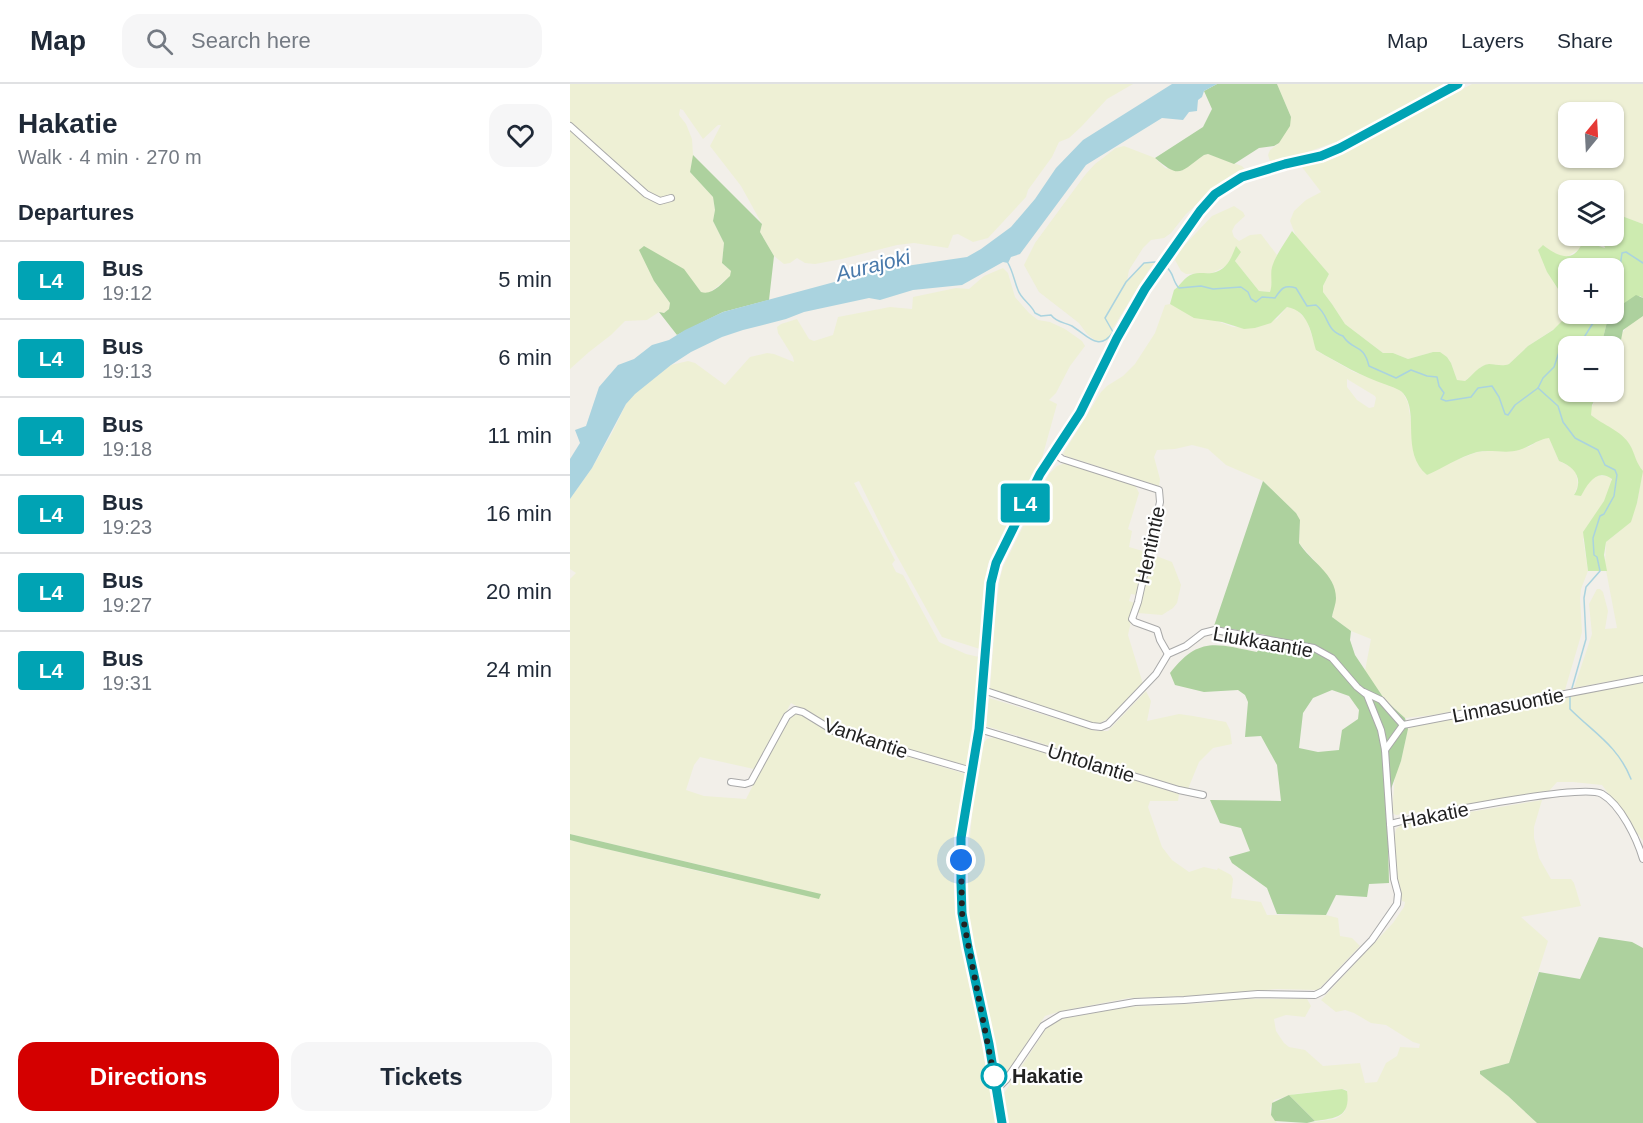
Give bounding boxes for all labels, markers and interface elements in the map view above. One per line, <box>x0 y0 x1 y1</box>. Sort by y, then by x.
search box <box>122 14 542 68</box>
text: Map <box>30 25 86 56</box>
icon: search <box>143 25 176 58</box>
text: Search here <box>191 28 311 53</box>
text: Map <box>1387 29 1428 52</box>
text: Layers <box>1461 29 1524 52</box>
text: Share <box>1557 29 1613 52</box>
north arrow <box>1558 102 1624 168</box>
map controls <box>1558 102 1624 402</box>
button: heart <box>489 104 552 167</box>
text: Hakatie <box>18 108 118 139</box>
text: Walk · 4 min · 270 m <box>18 146 202 168</box>
button: layers <box>1558 180 1624 246</box>
text: Departures <box>18 200 134 225</box>
water label: Aurajoki <box>831 244 914 286</box>
text: Bus <box>102 256 144 281</box>
button: + <box>1558 258 1624 324</box>
text: 5 min <box>498 267 552 292</box>
text: L4 <box>39 269 63 292</box>
text: 19:12 <box>102 282 152 304</box>
text: Bus <box>102 334 144 359</box>
button: − <box>1558 336 1624 402</box>
text: 6 min <box>498 345 552 370</box>
text: L4 <box>39 347 63 370</box>
text: 19:13 <box>102 360 152 382</box>
text: Bus <box>102 412 144 437</box>
text: 11 min <box>488 423 552 448</box>
text: L4 <box>39 425 63 448</box>
text: 19:18 <box>102 438 152 460</box>
line badge: L4 <box>998 484 1052 522</box>
text: Bus <box>102 490 144 515</box>
text: L4 <box>1013 492 1037 515</box>
text: 16 min <box>486 501 552 526</box>
text: L4 <box>39 503 63 526</box>
street label: Hentintie <box>1131 504 1169 586</box>
text: 19:23 <box>102 516 152 538</box>
text: Bus <box>102 568 144 593</box>
text: 20 min <box>486 579 552 604</box>
text: L4 <box>39 581 63 604</box>
text: 19:27 <box>102 594 152 616</box>
street label: Liukkaantie <box>1211 622 1315 662</box>
text: Bus <box>102 646 144 671</box>
text: 24 min <box>486 657 552 682</box>
text: L4 <box>39 659 63 682</box>
text: 19:31 <box>102 672 152 694</box>
street label: Linnasuontie <box>1450 683 1566 727</box>
street label: Vankantie <box>821 713 911 763</box>
street label: Untolantie <box>1045 739 1137 787</box>
street label: Hakatie <box>1400 798 1470 832</box>
your location <box>946 845 976 875</box>
button: Directions <box>18 1042 279 1111</box>
button: Tickets <box>291 1042 552 1111</box>
marker: Hakatie <box>981 1063 1007 1089</box>
place label: Hakatie <box>1012 1065 1083 1087</box>

